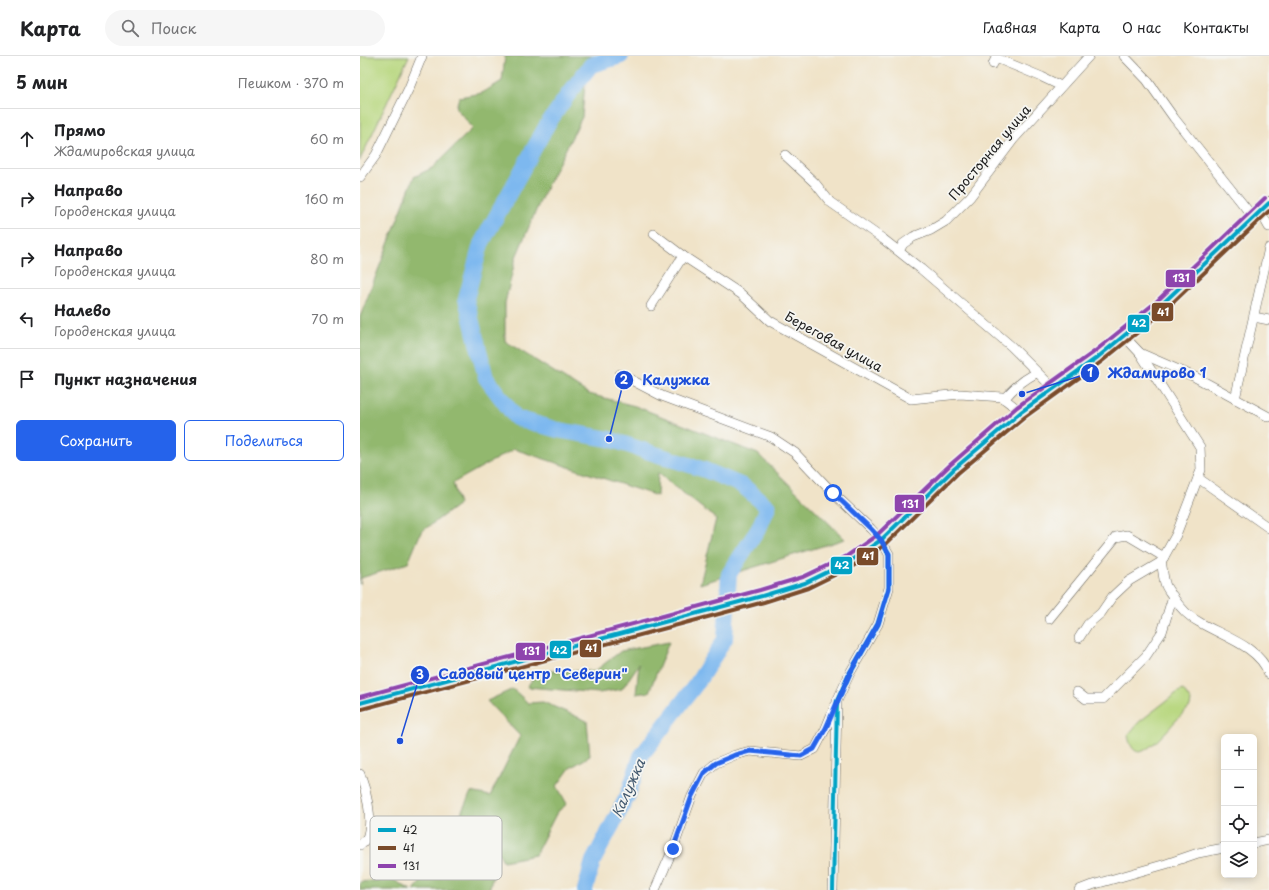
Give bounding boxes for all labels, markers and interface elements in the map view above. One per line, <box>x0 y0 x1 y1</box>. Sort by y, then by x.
search box <box>105 10 385 46</box>
text: Карта <box>20 14 81 42</box>
text: Поиск <box>151 16 196 39</box>
icon: search <box>119 17 141 39</box>
text: Главная <box>983 17 1037 38</box>
text: Карта <box>1059 17 1100 38</box>
text: О нас <box>1122 17 1161 38</box>
text: Контакты <box>1183 17 1249 38</box>
text: 5 мин <box>16 69 68 95</box>
text: Пешком · 370 m <box>238 73 344 92</box>
street label: Просторная улица <box>943 100 1035 204</box>
text: Прямо <box>54 118 105 141</box>
icon: ahead <box>16 128 38 150</box>
text: 60 m <box>310 129 344 148</box>
text: Ждамировская улица <box>54 141 195 160</box>
text: Направо <box>54 178 123 201</box>
icon: right <box>16 188 38 210</box>
text: 160 m <box>305 189 344 208</box>
text: Городенская улица <box>54 201 176 220</box>
text: Направо <box>54 238 123 261</box>
icon: right <box>16 248 38 270</box>
text: 80 m <box>310 249 344 268</box>
text: Городенская улица <box>54 261 176 280</box>
line badge: 131 <box>1165 269 1196 288</box>
text: 131 <box>1172 269 1190 286</box>
text: Налево <box>54 298 111 321</box>
line badge: 41 <box>1151 302 1174 322</box>
text: 41 <box>1157 303 1169 320</box>
street label: Береговая улица <box>782 306 887 376</box>
icon: left <box>16 308 38 330</box>
text: 70 m <box>311 309 344 328</box>
line badge: 42 <box>1127 314 1150 333</box>
text: 42 <box>1132 314 1147 331</box>
text: Городенская улица <box>54 321 176 340</box>
callout: Ждамирово 1 <box>1080 360 1214 386</box>
text: Ждамирово 1 <box>1107 362 1207 383</box>
text: 1 <box>1087 363 1093 381</box>
text: Пункт назначения <box>54 367 197 390</box>
callout: Калужка <box>614 367 718 393</box>
icon: arrive <box>16 368 38 390</box>
text: Калужка <box>642 369 710 390</box>
text: 2 <box>620 370 629 388</box>
button: Сохранить <box>16 420 176 461</box>
button: Поделиться <box>184 420 344 461</box>
route start <box>824 484 842 502</box>
line badge: 131 <box>894 494 925 513</box>
text: 131 <box>901 495 919 512</box>
line badge: 41 <box>856 547 879 566</box>
text: 41 <box>862 547 874 564</box>
line badge: 42 <box>830 556 853 575</box>
text: 42 <box>835 556 850 573</box>
line badge: 41 <box>579 639 602 658</box>
text: 41 <box>585 639 597 656</box>
line badge: 42 <box>549 640 572 659</box>
text: 42 <box>553 641 568 658</box>
line badge: 131 <box>515 642 546 661</box>
text: 131 <box>522 642 540 659</box>
callout: Садовый центр "Северин" <box>410 662 635 688</box>
text: Садовый центр "Северин" <box>438 663 628 684</box>
text: 3 <box>416 665 424 683</box>
map controls <box>1221 734 1257 878</box>
button: + <box>1221 734 1257 770</box>
water label: Калужка <box>606 754 651 821</box>
button: − <box>1221 770 1257 806</box>
button: locate <box>1221 806 1257 842</box>
legend <box>370 816 502 880</box>
text: 42 <box>403 821 418 838</box>
text: 41 <box>403 839 415 856</box>
route end <box>664 840 682 858</box>
button: layers <box>1221 842 1257 878</box>
text: 131 <box>403 857 419 874</box>

